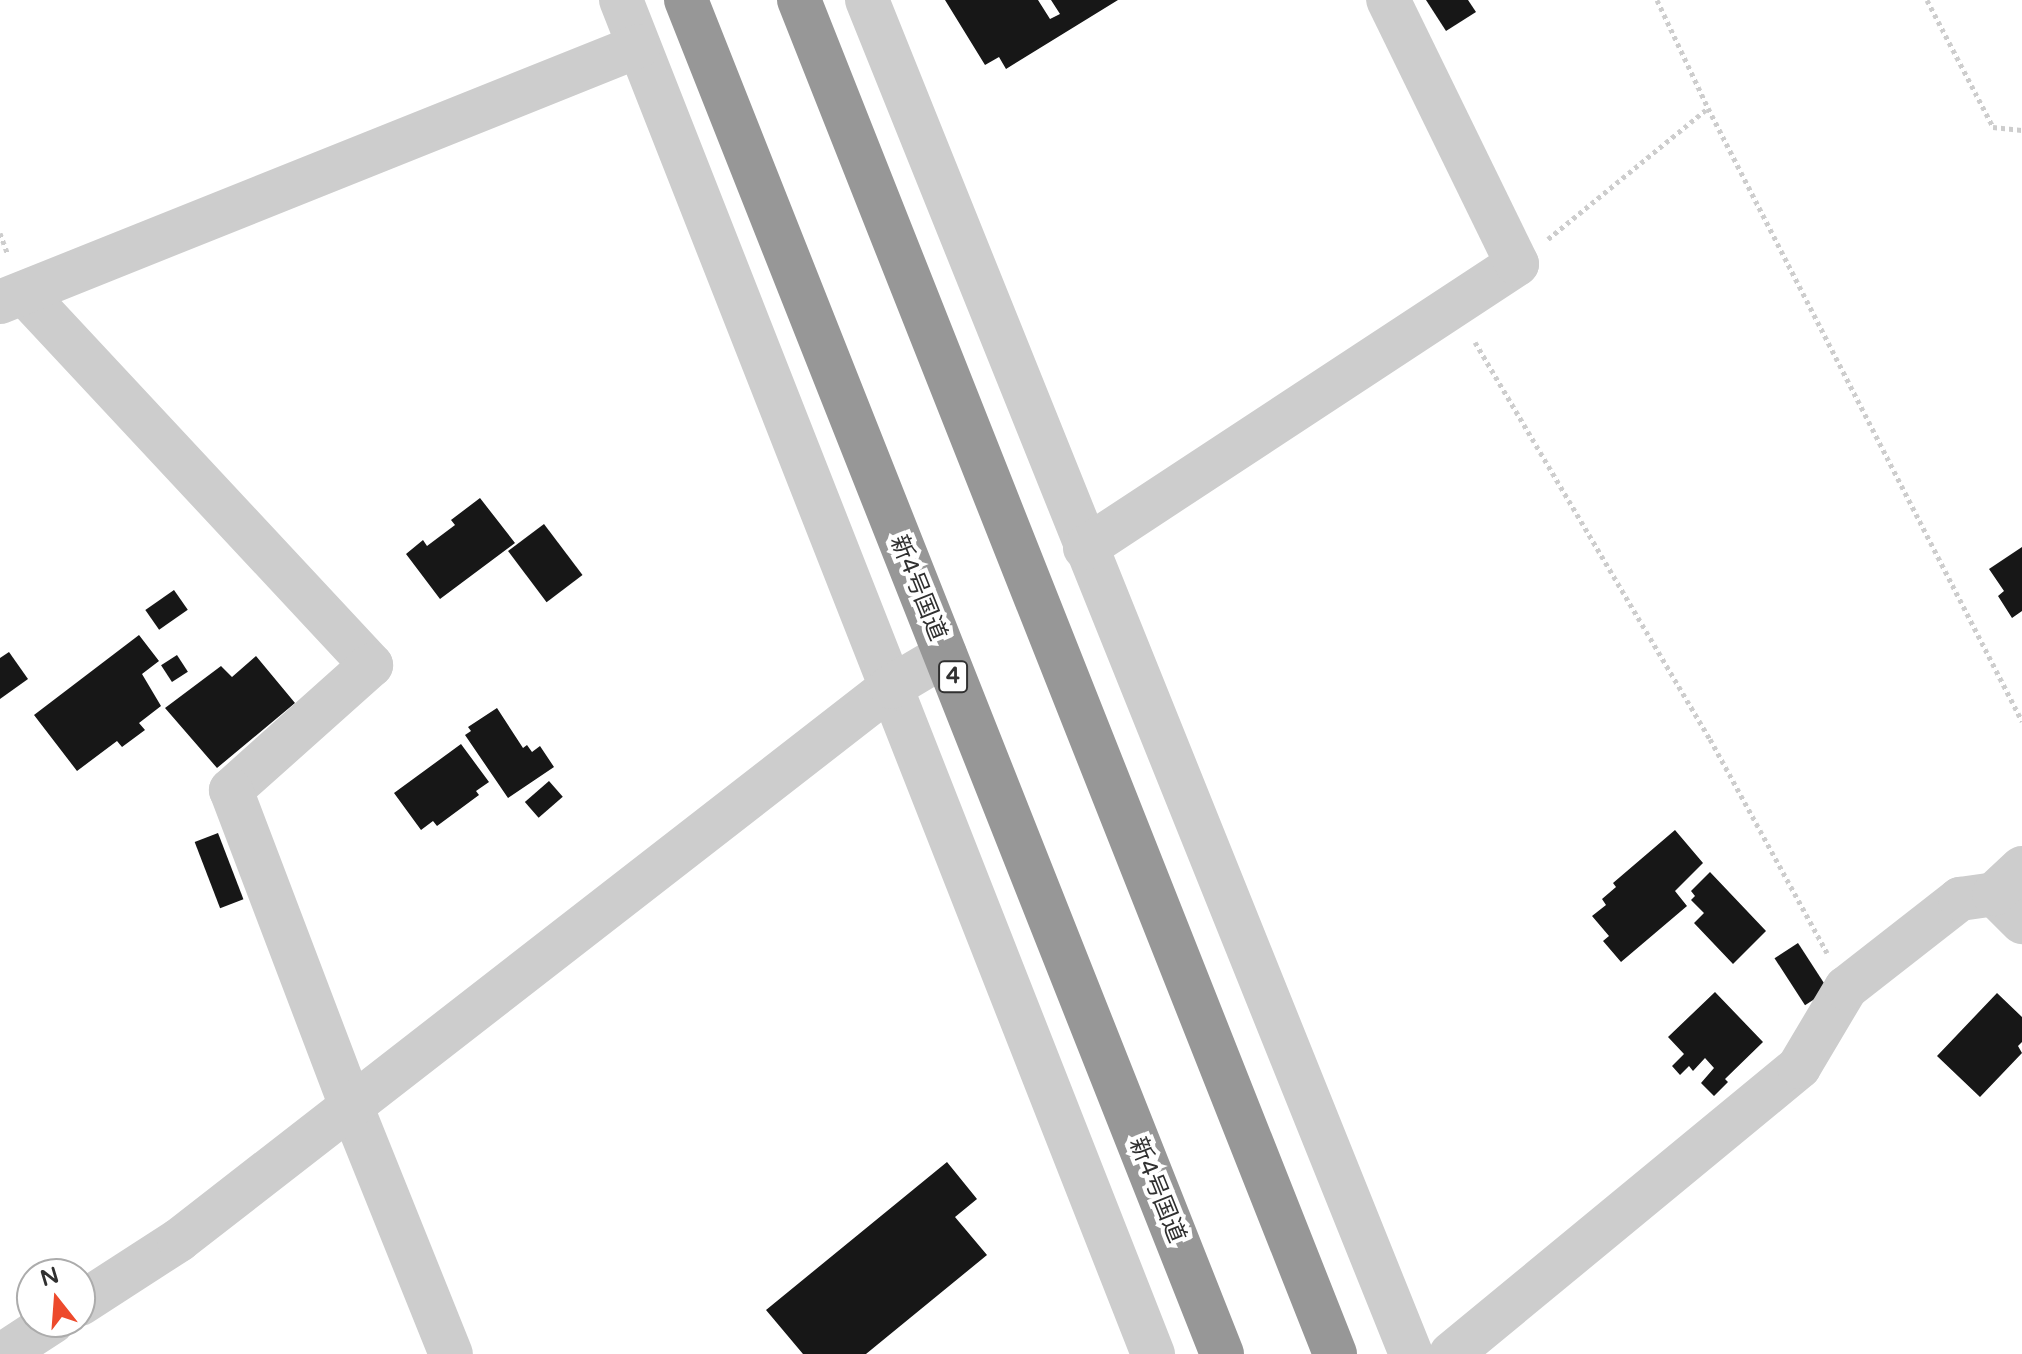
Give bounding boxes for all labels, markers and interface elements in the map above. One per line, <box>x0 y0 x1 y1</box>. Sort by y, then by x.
street label: 新4号国道 <box>884 531 952 645</box>
road number: 4 <box>937 659 969 695</box>
street label: 新4号国道 <box>1123 1133 1191 1247</box>
north arrow <box>16 1258 96 1338</box>
text: N <box>37 1262 62 1292</box>

